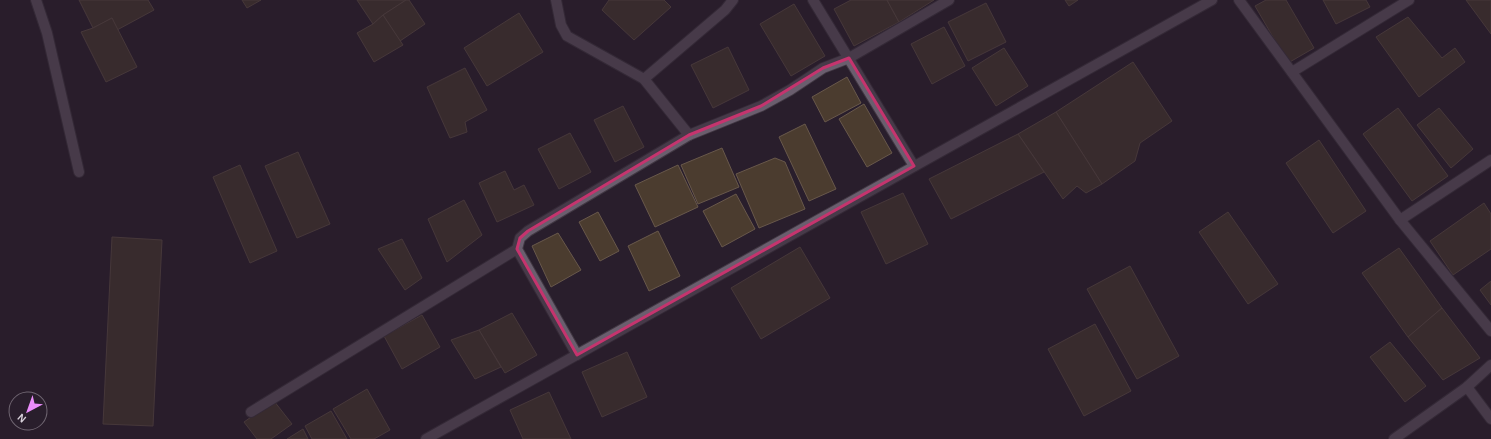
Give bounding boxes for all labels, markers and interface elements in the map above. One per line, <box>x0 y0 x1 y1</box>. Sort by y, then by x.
north arrow <box>8 391 48 431</box>
text: N <box>15 412 28 425</box>

